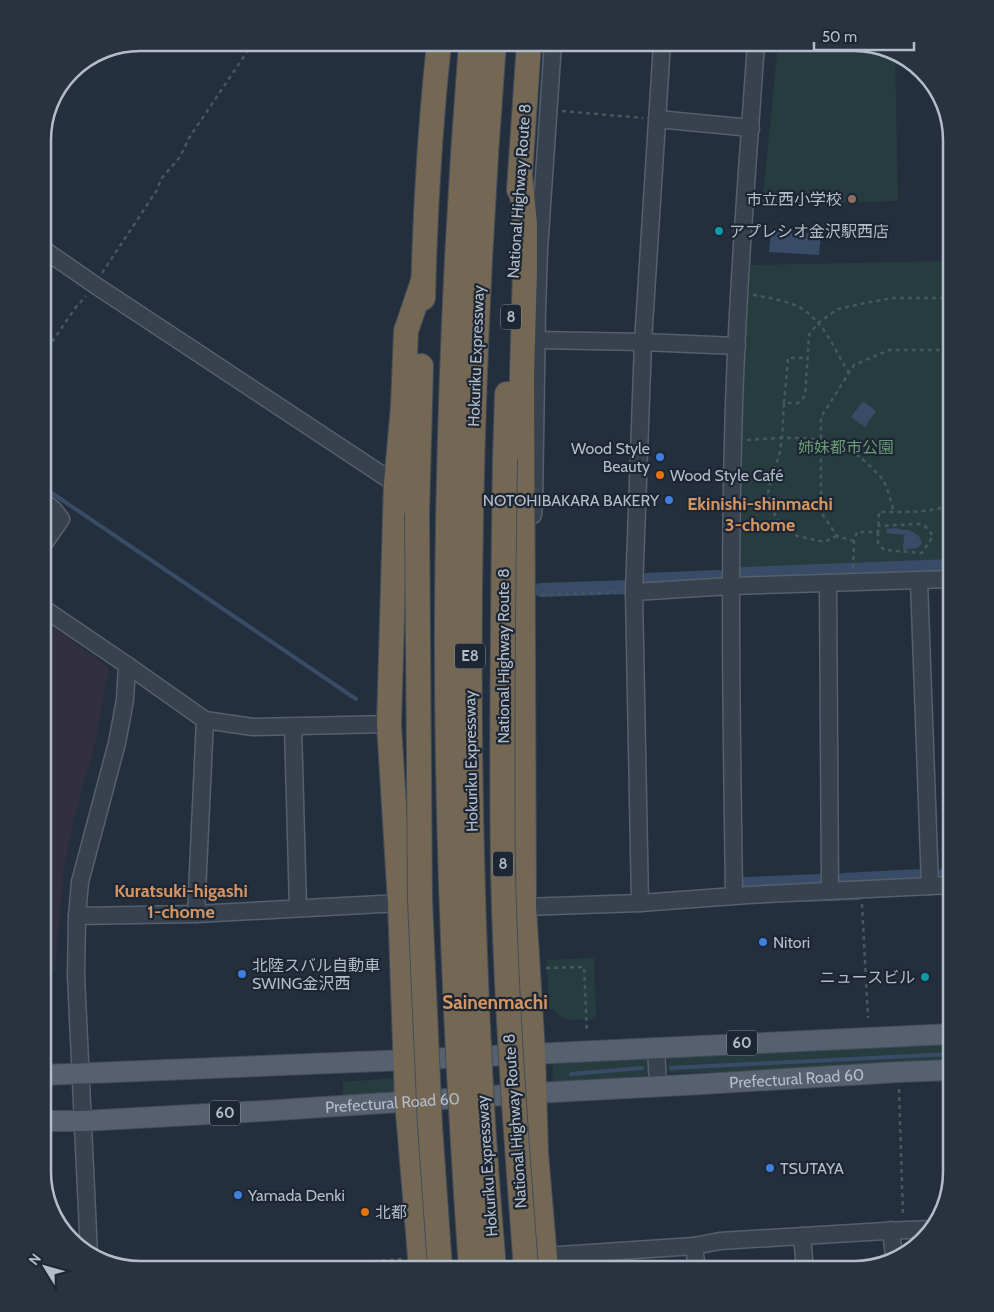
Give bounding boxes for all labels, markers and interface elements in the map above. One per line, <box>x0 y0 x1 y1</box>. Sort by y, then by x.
scale bar <box>814 20 914 52</box>
text: 50 m <box>822 28 857 46</box>
street label: National Highway Route 8 <box>503 103 535 279</box>
place label: 市立西小学校 <box>746 190 842 209</box>
marker: 市立西小学校 <box>846 193 858 205</box>
place label: アプレシオ金沢駅西店 <box>729 222 889 241</box>
marker: アプレシオ金沢駅西店 <box>713 225 725 237</box>
street label: Hokuriku Expressway <box>464 285 488 427</box>
road number: 8 <box>501 304 521 330</box>
park label: 姉妹都市公園 <box>798 438 894 457</box>
place label: Wood Style Beauty <box>571 439 650 476</box>
marker: Wood Style Beauty <box>654 451 666 463</box>
place label: Wood Style Café <box>670 466 783 485</box>
marker: Wood Style Café <box>654 469 666 481</box>
place label: NOTOHIBAKARA BAKERY <box>483 491 660 510</box>
district label: Ekinishi-shinmachi 3-chome <box>687 493 833 536</box>
marker: NOTOHIBAKARA BAKERY <box>663 494 675 506</box>
street label: National Highway Route 8 <box>494 568 513 744</box>
road number: E8 <box>455 644 485 668</box>
street label: Hokuriku Expressway <box>460 690 482 832</box>
road number: 8 <box>493 852 513 876</box>
district label: Kuratsuki-higashi 1-chome <box>114 880 248 923</box>
place label: Nitori <box>773 933 810 952</box>
marker: Nitori <box>757 936 769 948</box>
place label: 北陸スバル自動車 SWING金沢西 <box>252 956 380 993</box>
marker: 北陸スバル自動車 SWING金沢西 <box>236 968 248 980</box>
place label: ニュースビル <box>820 968 915 987</box>
marker: ニュースビル <box>919 971 931 983</box>
district label: Sainenmachi <box>442 991 548 1014</box>
road number: 60 <box>727 1030 757 1056</box>
street label: National Highway Route 8 <box>499 1033 531 1209</box>
street label: Prefectural Road 60 <box>729 1065 865 1092</box>
street label: Prefectural Road 60 <box>324 1088 460 1116</box>
street label: Hokuriku Expressway <box>473 1095 501 1237</box>
road number: 60 <box>210 1100 240 1126</box>
place label: TSUTAYA <box>780 1159 844 1178</box>
marker: TSUTAYA <box>764 1162 776 1174</box>
place label: Yamada Denki <box>247 1186 345 1205</box>
marker: Yamada Denki <box>232 1189 244 1201</box>
place label: 北都 <box>375 1203 407 1222</box>
marker: 北都 <box>359 1206 371 1218</box>
north arrow <box>20 1242 70 1292</box>
text: N <box>24 1250 45 1269</box>

